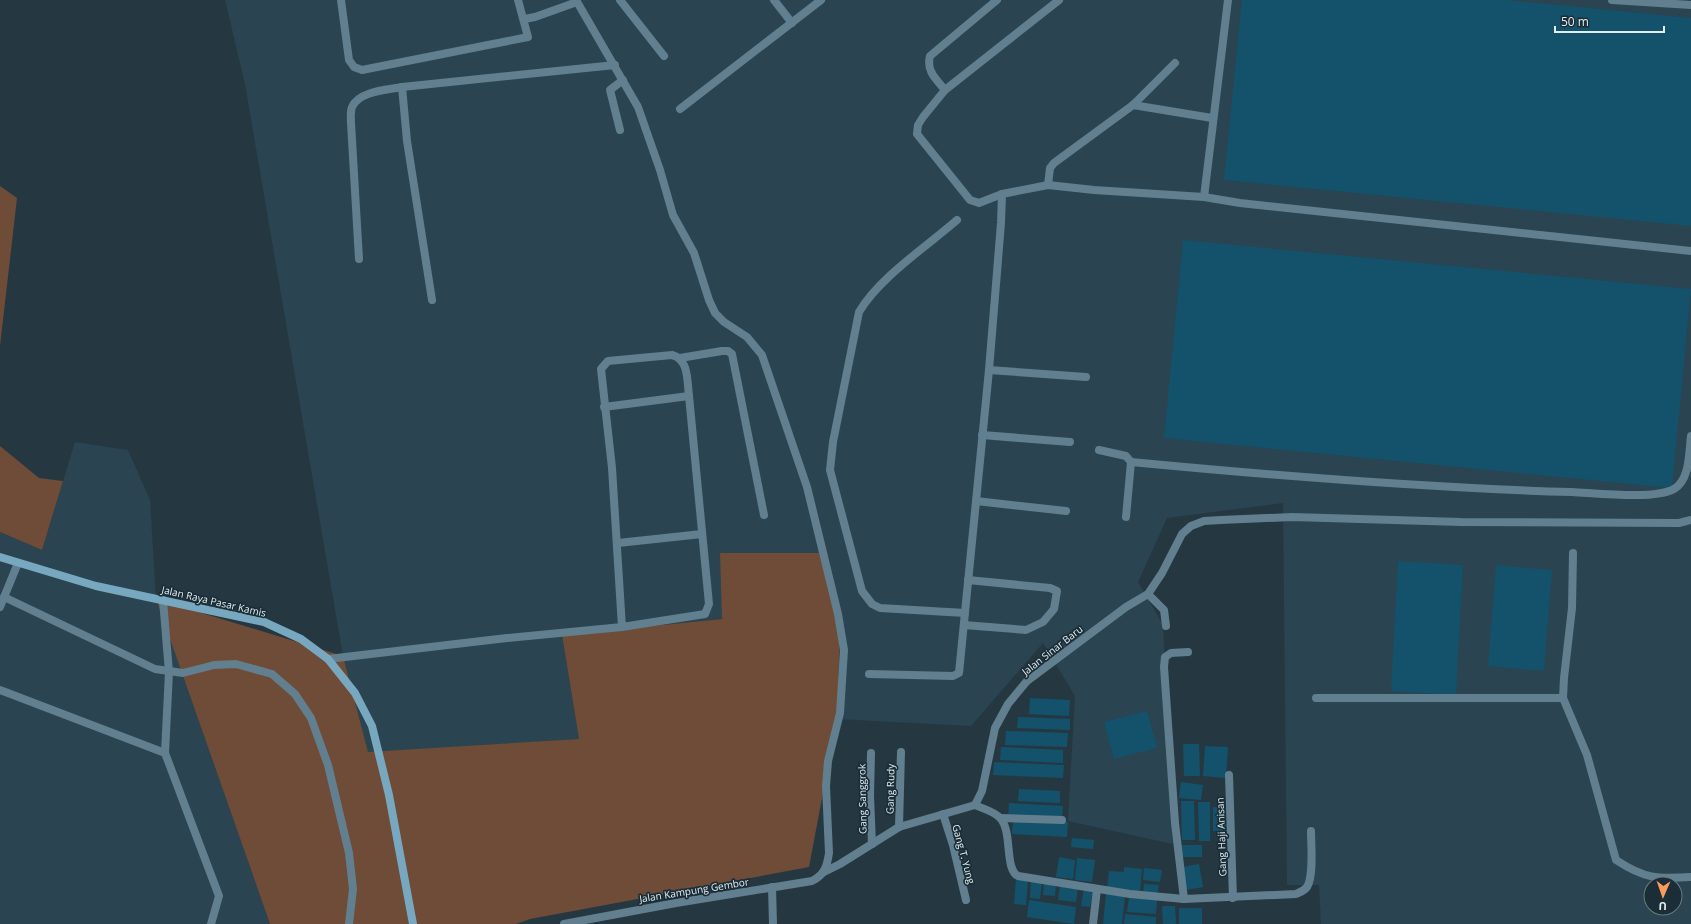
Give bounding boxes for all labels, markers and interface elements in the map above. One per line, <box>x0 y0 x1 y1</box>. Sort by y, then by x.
scale bar <box>1555 8 1664 34</box>
text: 50 m <box>1561 13 1589 30</box>
street label: Jalan Raya Pasar Kamis <box>159 582 268 620</box>
street label: Jalan Sinar Baru <box>1018 622 1085 679</box>
street label: Gang Sanggrok <box>854 763 870 834</box>
street label: Gang Rudy <box>883 763 897 814</box>
street label: Gang Haji Anisan <box>1213 797 1229 877</box>
street label: Gang T. Yung <box>949 823 979 886</box>
street label: Jalan Kampung Gembor <box>637 874 750 906</box>
north arrow <box>1643 876 1683 916</box>
text: U <box>1658 899 1667 914</box>

